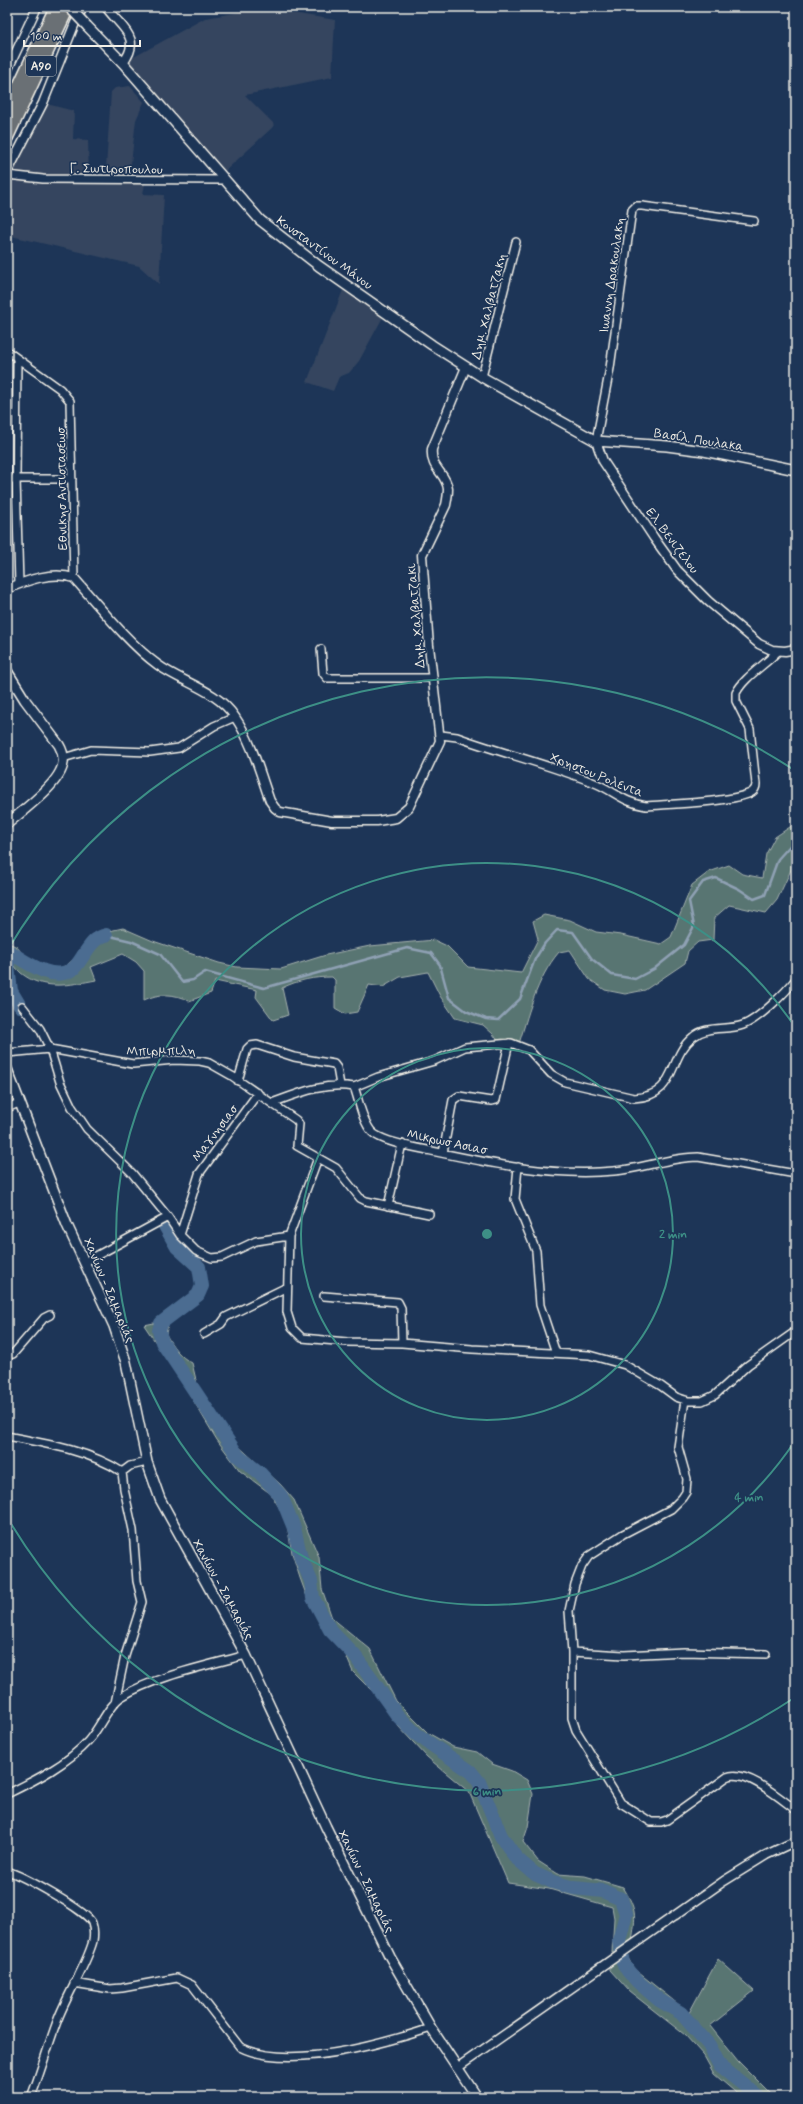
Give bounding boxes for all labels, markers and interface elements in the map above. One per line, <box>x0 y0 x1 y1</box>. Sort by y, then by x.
scale bar <box>24 22 140 48</box>
text: 100 m <box>30 29 62 45</box>
road number: Α90 <box>26 56 56 76</box>
street label: Γ. Σωτιροπουλου <box>69 160 163 179</box>
street label: Κονσταντίνου Μάνου <box>273 212 376 294</box>
street label: Ιωαννη Δρακουλακη <box>596 216 629 334</box>
street label: Δημ. Χαλβατζακη <box>468 252 511 361</box>
street label: Βασίλ. Πουλακα <box>653 425 745 456</box>
street label: Εθνικησ Αντιστασεωσ <box>53 426 72 550</box>
street label: Ελ. Βενιζελου <box>641 504 702 577</box>
street label: Δημ. Χαλβατζακι <box>403 563 430 669</box>
street label: Χρηστου Ρολεντα <box>547 749 646 802</box>
street label: Μπιρμπιλη <box>126 1042 196 1061</box>
street label: Μαγνησιασ <box>188 1101 243 1166</box>
street label: Μικρωσ Ασιασ <box>405 1126 489 1159</box>
centre of rings <box>480 1227 494 1241</box>
text: 2 min <box>659 1227 687 1243</box>
street label: Χανίων - Σαμαριάς <box>79 1236 139 1346</box>
text: 4 min <box>734 1490 764 1506</box>
street label: Χανίων - Σαμαριάς <box>188 1536 258 1643</box>
text: 6 min <box>473 1784 501 1800</box>
street label: Χανίων - Σαμαριάς <box>333 1827 398 1936</box>

